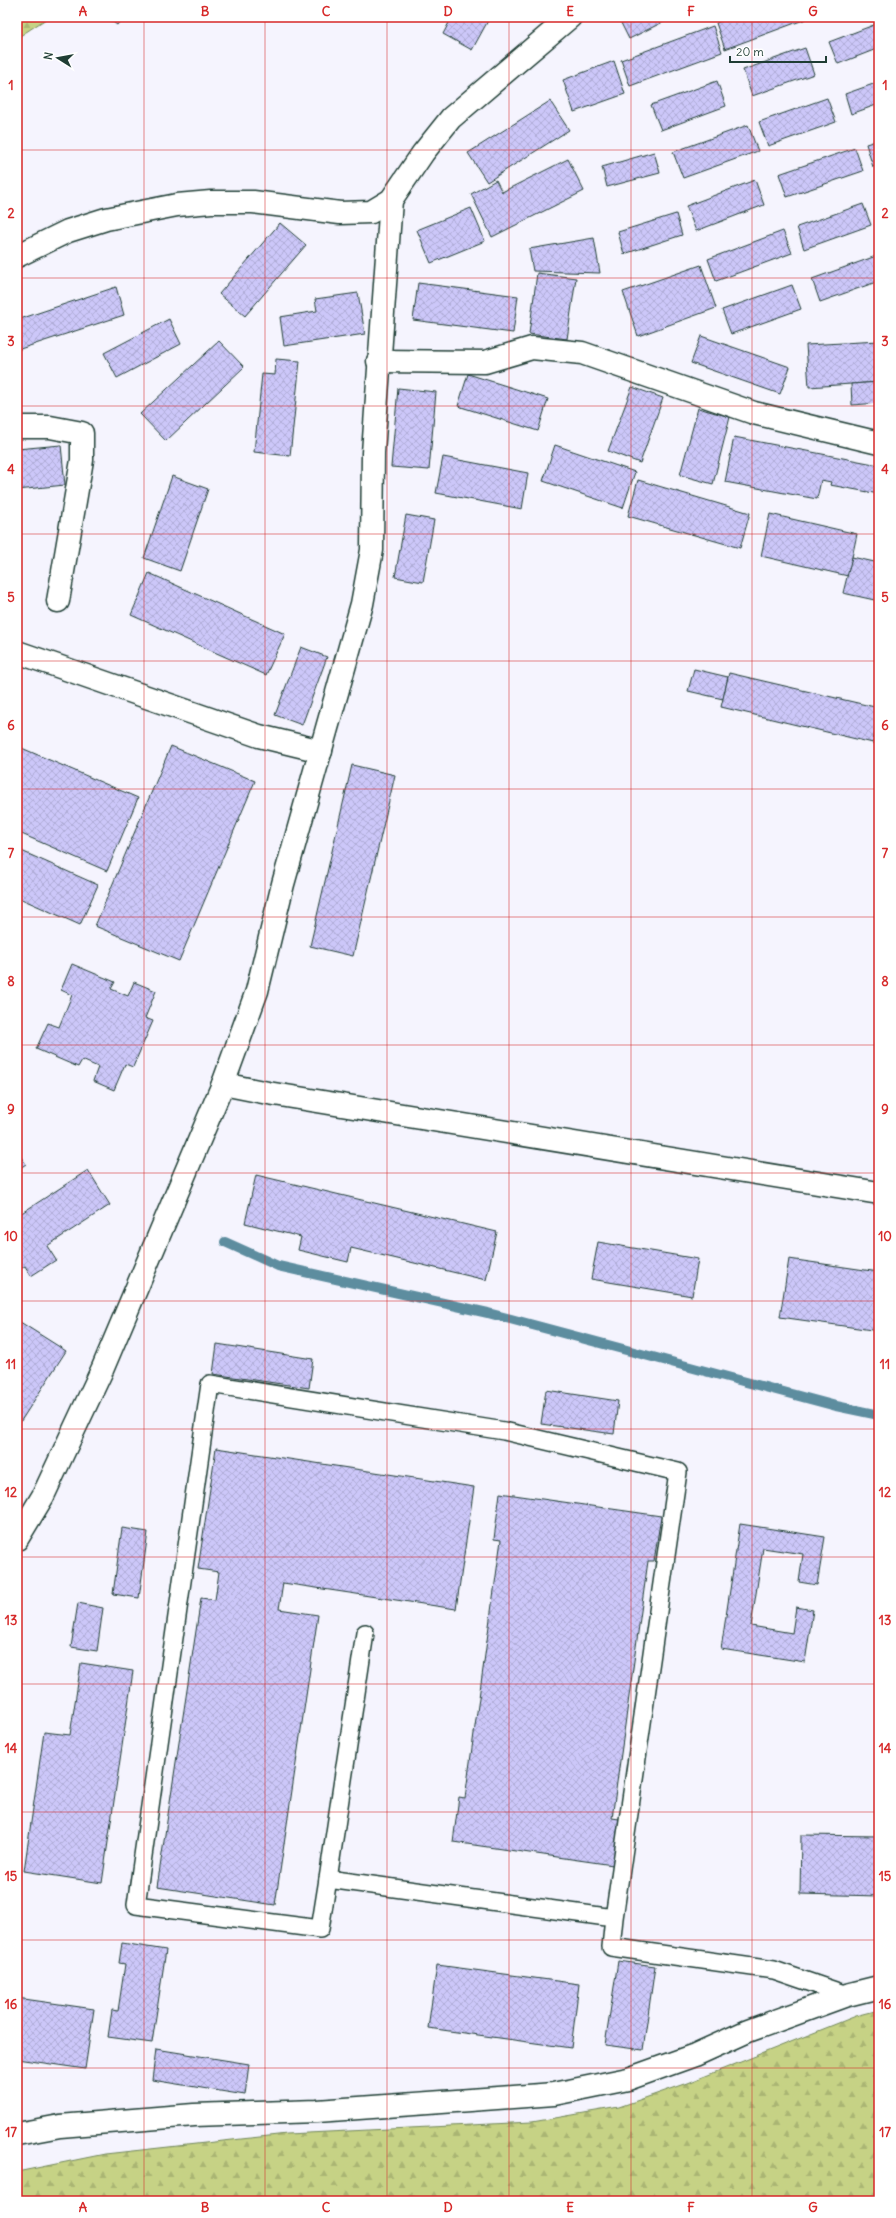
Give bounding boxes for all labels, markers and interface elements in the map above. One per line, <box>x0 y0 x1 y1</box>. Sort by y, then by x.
text: A <box>79 3 88 20</box>
text: B <box>201 3 210 20</box>
text: C <box>322 3 331 20</box>
text: D <box>443 3 453 20</box>
text: E <box>566 3 574 20</box>
text: F <box>687 3 695 20</box>
text: G <box>808 3 818 20</box>
north arrow <box>38 38 78 78</box>
scale bar <box>730 38 826 64</box>
text: 20 m <box>736 44 764 59</box>
text: N <box>41 51 56 61</box>
text: 1 <box>8 77 14 94</box>
text: 1 <box>882 77 888 94</box>
text: 2 <box>7 205 15 222</box>
text: 2 <box>881 205 889 222</box>
text: 3 <box>7 333 15 350</box>
text: 3 <box>881 333 889 350</box>
text: 4 <box>7 461 15 478</box>
text: 4 <box>881 461 889 478</box>
text: 5 <box>7 589 15 606</box>
text: 5 <box>881 589 889 606</box>
text: 6 <box>7 717 15 734</box>
text: 6 <box>881 717 889 734</box>
text: 7 <box>8 845 15 862</box>
text: 7 <box>882 845 889 862</box>
text: 8 <box>7 973 15 990</box>
text: 8 <box>881 973 889 990</box>
text: 9 <box>7 1101 15 1118</box>
text: 9 <box>881 1101 889 1118</box>
text: 10 <box>4 1228 18 1245</box>
text: 10 <box>878 1228 892 1245</box>
text: 11 <box>6 1356 16 1373</box>
text: 11 <box>880 1356 890 1373</box>
text: 12 <box>5 1484 17 1501</box>
text: 12 <box>879 1484 891 1501</box>
text: 13 <box>5 1612 17 1629</box>
text: 13 <box>879 1612 891 1629</box>
text: 14 <box>5 1740 18 1757</box>
text: 14 <box>879 1740 892 1757</box>
text: 15 <box>5 1868 18 1885</box>
text: 15 <box>879 1868 892 1885</box>
text: 16 <box>5 1996 18 2013</box>
text: 16 <box>879 1996 892 2013</box>
text: 17 <box>5 2124 17 2141</box>
text: 17 <box>879 2124 891 2141</box>
text: A <box>79 2199 88 2216</box>
text: B <box>201 2199 210 2216</box>
text: C <box>322 2199 331 2216</box>
text: D <box>443 2199 453 2216</box>
text: E <box>566 2199 574 2216</box>
text: F <box>687 2199 695 2216</box>
text: G <box>808 2199 818 2216</box>

